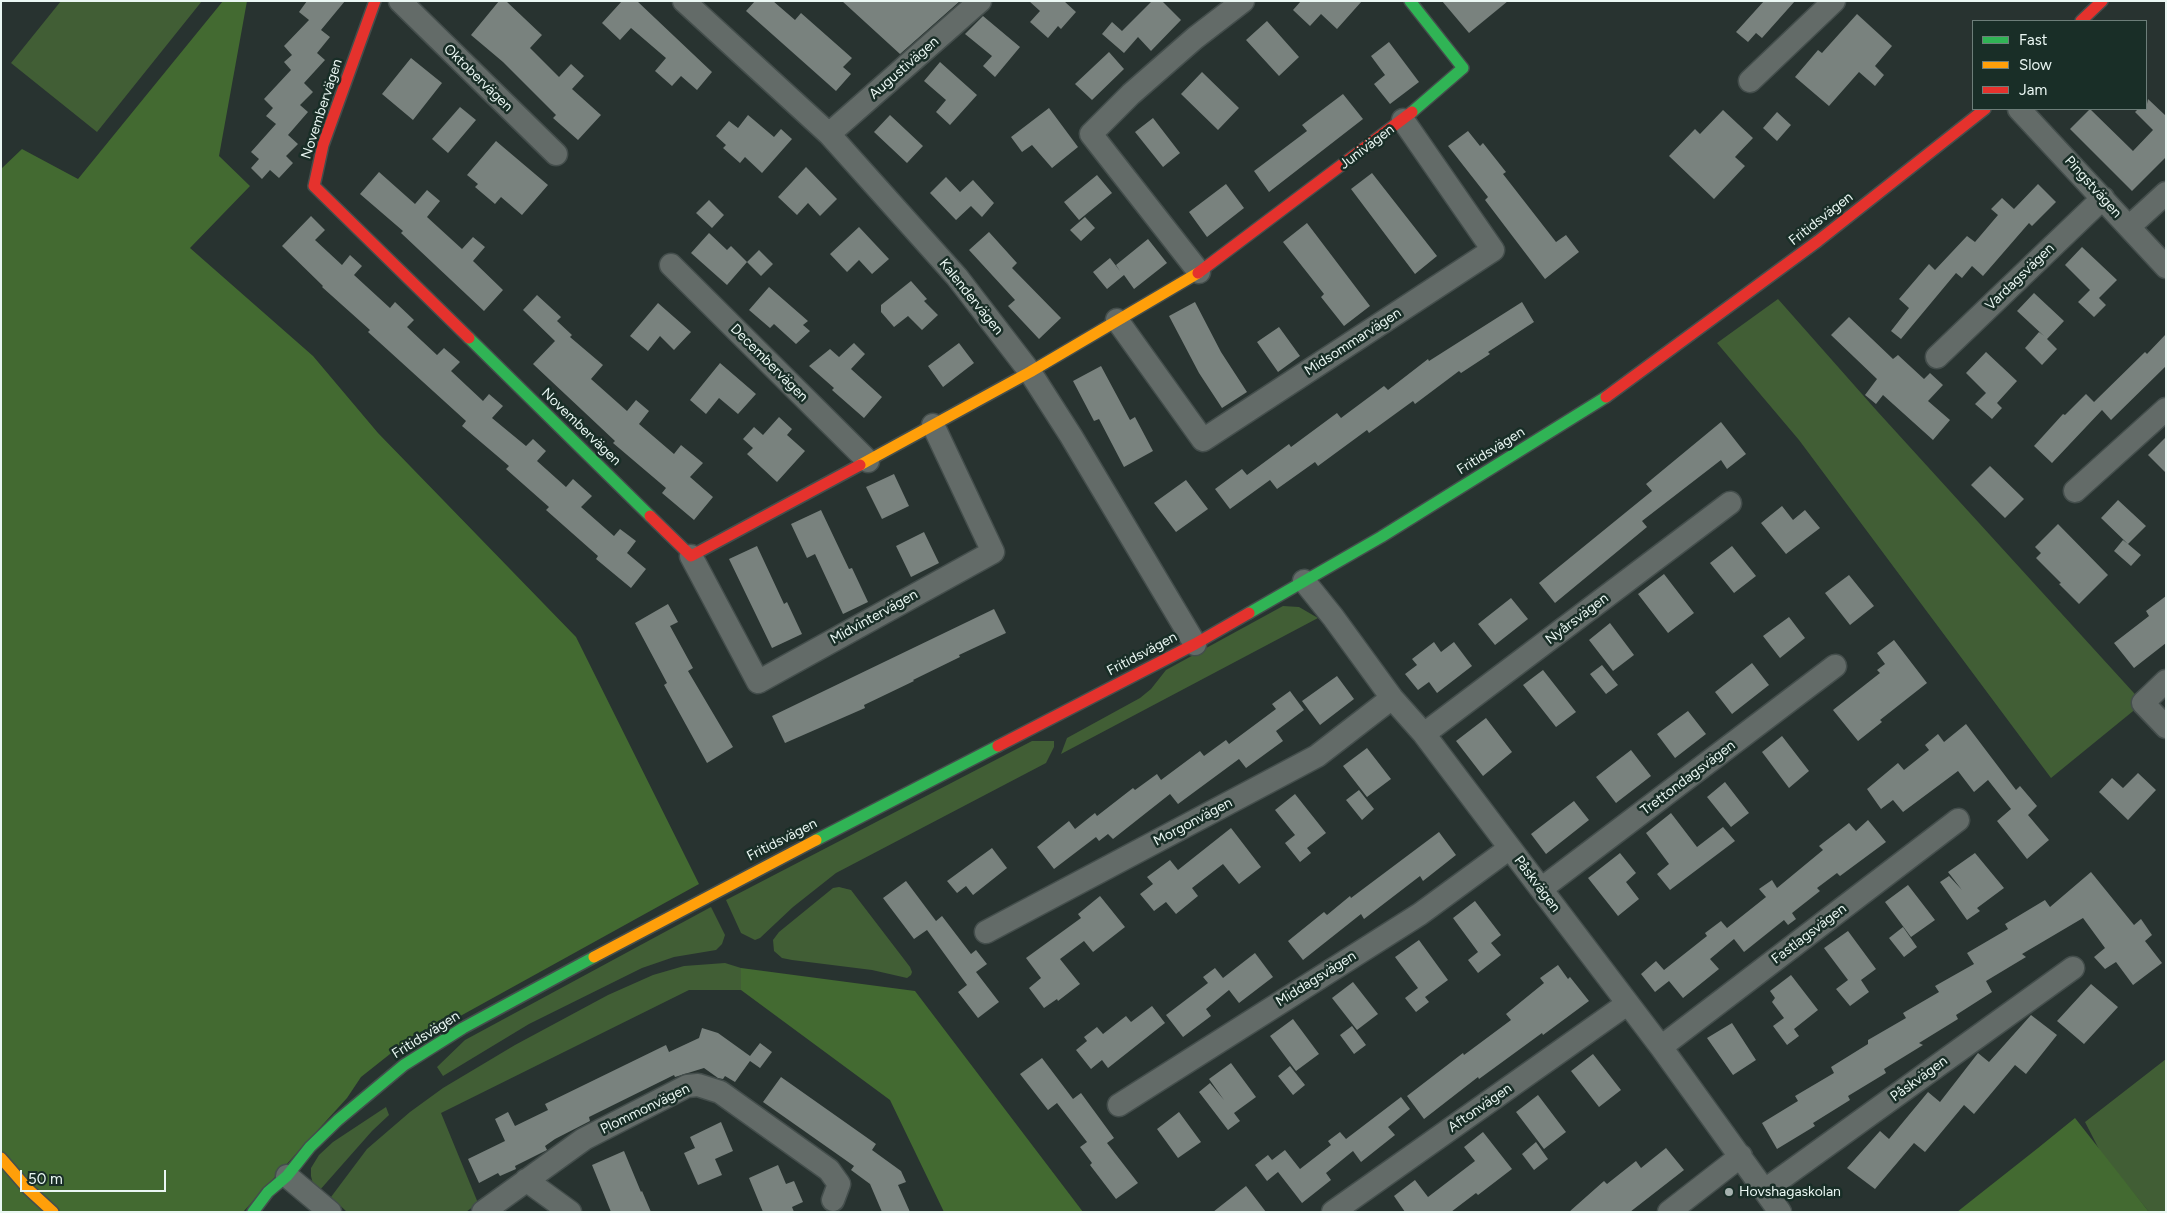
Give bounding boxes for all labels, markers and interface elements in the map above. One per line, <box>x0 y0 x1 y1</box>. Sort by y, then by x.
legend <box>1972 20 2147 110</box>
text: Fast <box>2019 31 2047 49</box>
street label: Augustivägen <box>866 33 942 103</box>
street label: Oktobervägen <box>440 41 516 115</box>
text: Slow <box>2019 56 2052 74</box>
street label: Novembervägen <box>298 57 346 161</box>
text: Jam <box>2019 81 2047 99</box>
street label: Junivägen <box>1336 121 1398 173</box>
street label: Pingstvägen <box>2061 153 2125 221</box>
street label: Fritidsvägen <box>1786 189 1856 249</box>
street label: Vardagsvägen <box>1982 240 2058 314</box>
street label: Kalendervägen <box>935 256 1007 338</box>
street label: Midsommarvägen <box>1302 305 1404 379</box>
street label: Decembervägen <box>727 321 811 405</box>
street label: Novembervägen <box>538 385 624 469</box>
street label: Fritidsvägen <box>1454 424 1528 478</box>
street label: Midvintervägen <box>827 586 921 648</box>
street label: Nyårsvägen <box>1542 590 1612 648</box>
street label: Fritidsvägen <box>1104 629 1180 679</box>
street label: Trettondagsvägen <box>1637 737 1739 819</box>
street label: Morgonvägen <box>1151 794 1235 850</box>
street label: Fritidsvägen <box>744 815 820 865</box>
street label: Påskvägen <box>1510 852 1564 916</box>
street label: Fastlagsvägen <box>1768 900 1850 968</box>
street label: Middagsvägen <box>1273 948 1359 1010</box>
street label: Fritidsvägen <box>389 1008 463 1062</box>
street label: Påskvägen <box>1887 1053 1951 1105</box>
street label: Plommonvägen <box>598 1080 692 1138</box>
street label: Aftonvägen <box>1445 1080 1515 1136</box>
scale bar <box>22 1160 169 1192</box>
text: 50 m <box>28 1170 63 1188</box>
place label: Hovshagaskolan <box>1739 1184 1841 1200</box>
marker: Hovshagaskolan <box>1723 1186 1735 1198</box>

